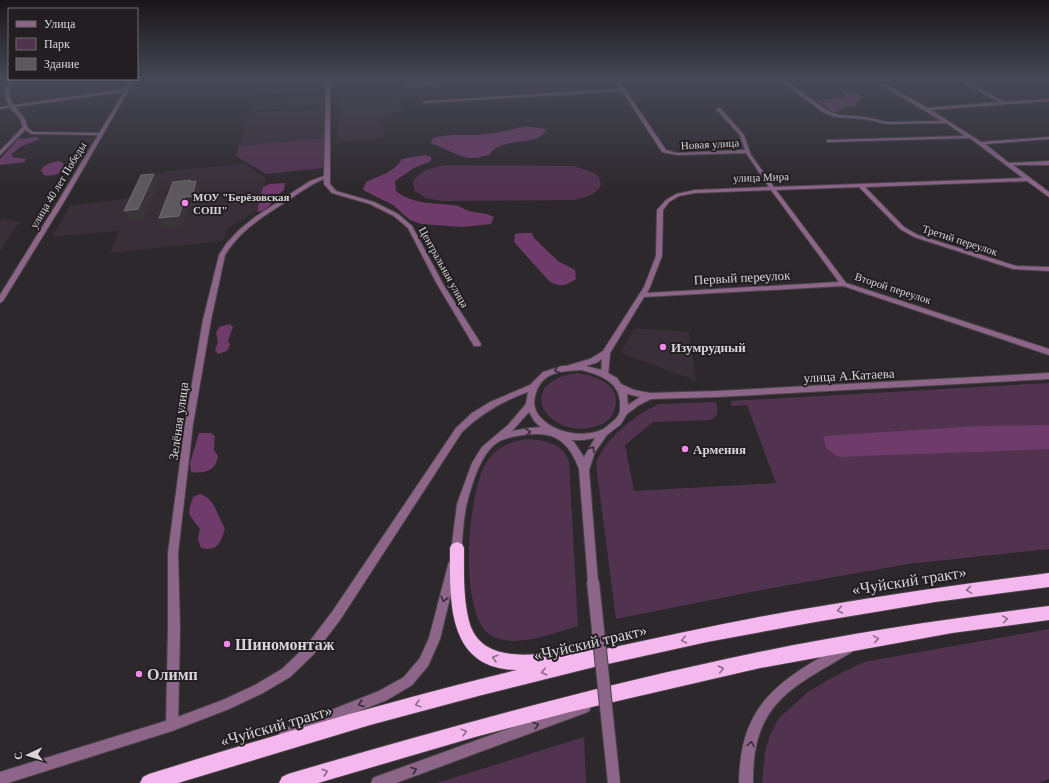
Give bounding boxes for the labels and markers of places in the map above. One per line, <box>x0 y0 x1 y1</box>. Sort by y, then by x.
place label: МОУ "Берёзовская СОШ" <box>193 191 290 216</box>
marker: МОУ "Берёзовская СОШ" <box>180 198 190 208</box>
place label: Изумрудный <box>671 340 746 355</box>
marker: Изумрудный <box>658 342 668 352</box>
place label: Армения <box>693 442 746 457</box>
marker: Армения <box>680 444 690 454</box>
place label: Шиномонтаж <box>235 636 335 653</box>
marker: Шиномонтаж <box>222 639 232 649</box>
place label: Олимп <box>147 666 198 683</box>
marker: Олимп <box>134 669 144 679</box>

